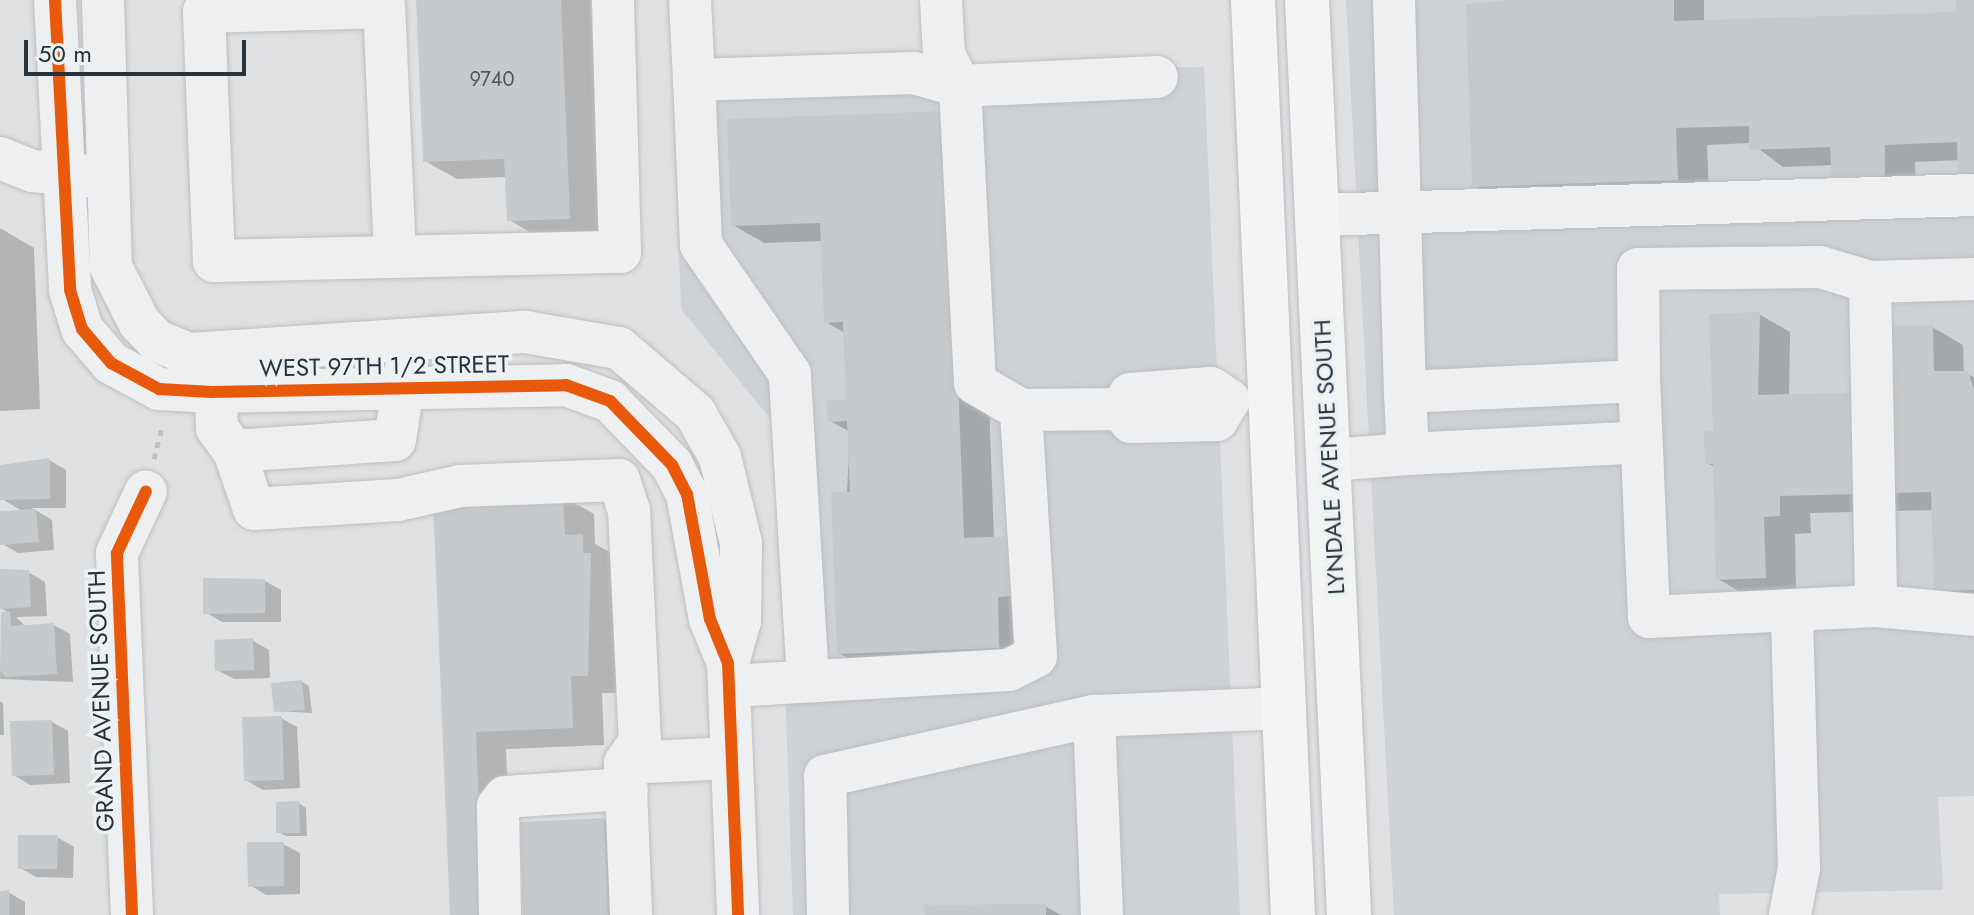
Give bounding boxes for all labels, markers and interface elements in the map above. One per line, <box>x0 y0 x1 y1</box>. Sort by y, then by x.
scale bar <box>28 24 250 74</box>
text: 50 m <box>38 36 92 71</box>
house number: 9740 <box>469 67 515 91</box>
street label: LYNDALE AVENUE SOUTH <box>1307 319 1351 595</box>
street label: WEST 97TH 1/2 STREET <box>259 349 509 383</box>
street label: GRAND AVENUE SOUTH <box>82 570 120 832</box>

